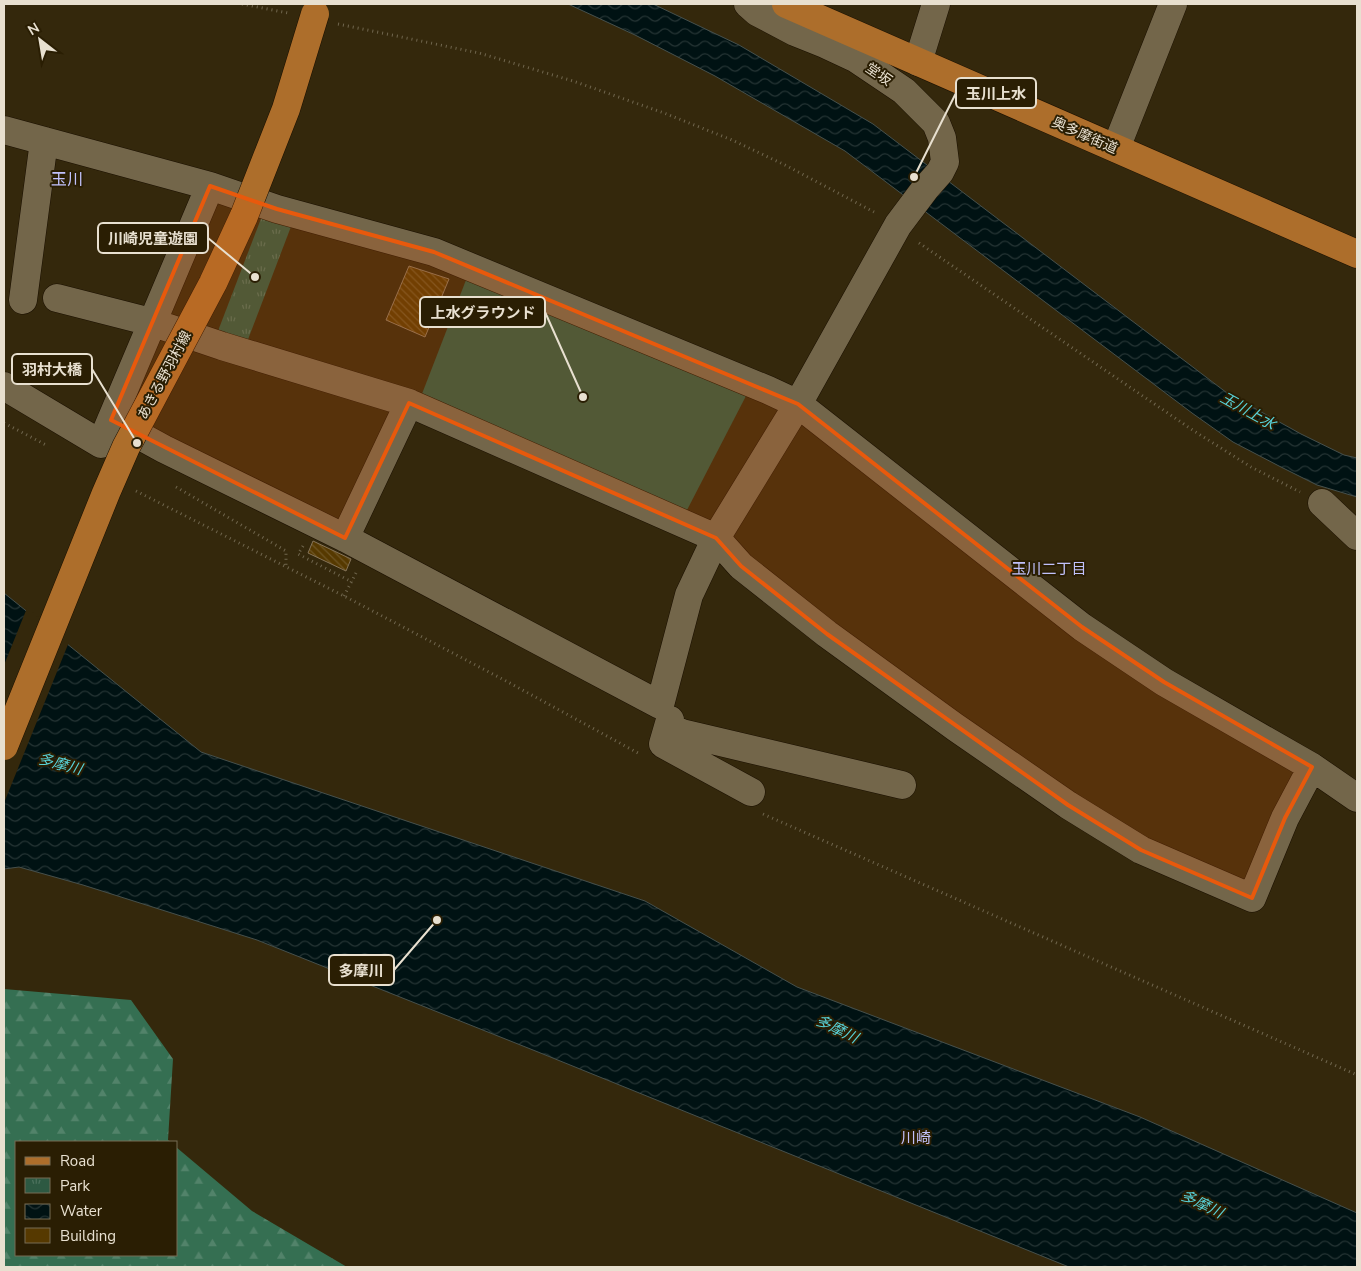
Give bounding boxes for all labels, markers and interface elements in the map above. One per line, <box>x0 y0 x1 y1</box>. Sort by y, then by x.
north arrow <box>15 15 65 65</box>
text: N <box>24 18 43 40</box>
street label: 堂坂 <box>862 59 896 90</box>
callout: 玉川上水 <box>956 78 1036 108</box>
text: 玉川上水 <box>966 84 1026 104</box>
street label: 奥多摩街道 <box>1049 113 1121 158</box>
district label: 玉川 <box>51 169 83 191</box>
callout: 川崎児童遊園 <box>98 223 208 253</box>
text: 川崎児童遊園 <box>108 229 198 249</box>
callout: 上水グラウンド <box>420 297 545 327</box>
text: 上水グラウンド <box>430 303 536 323</box>
street label: あきる野羽村線 <box>133 328 196 423</box>
callout: 羽村大橋 <box>12 354 92 384</box>
text: 羽村大橋 <box>22 360 83 380</box>
water label: 玉川上水 <box>1217 388 1281 435</box>
district label: 玉川二丁目 <box>1011 559 1087 579</box>
water label: 多摩川 <box>36 749 86 780</box>
callout: 多摩川 <box>329 955 394 985</box>
text: 多摩川 <box>338 961 384 981</box>
water label: 多摩川 <box>812 1010 863 1049</box>
district label: 川崎 <box>901 1128 931 1148</box>
legend <box>15 1141 178 1256</box>
text: Road <box>60 1151 95 1171</box>
text: Park <box>60 1176 90 1196</box>
water label: 多摩川 <box>1177 1185 1228 1224</box>
text: Water <box>60 1201 103 1221</box>
text: Building <box>60 1226 116 1246</box>

